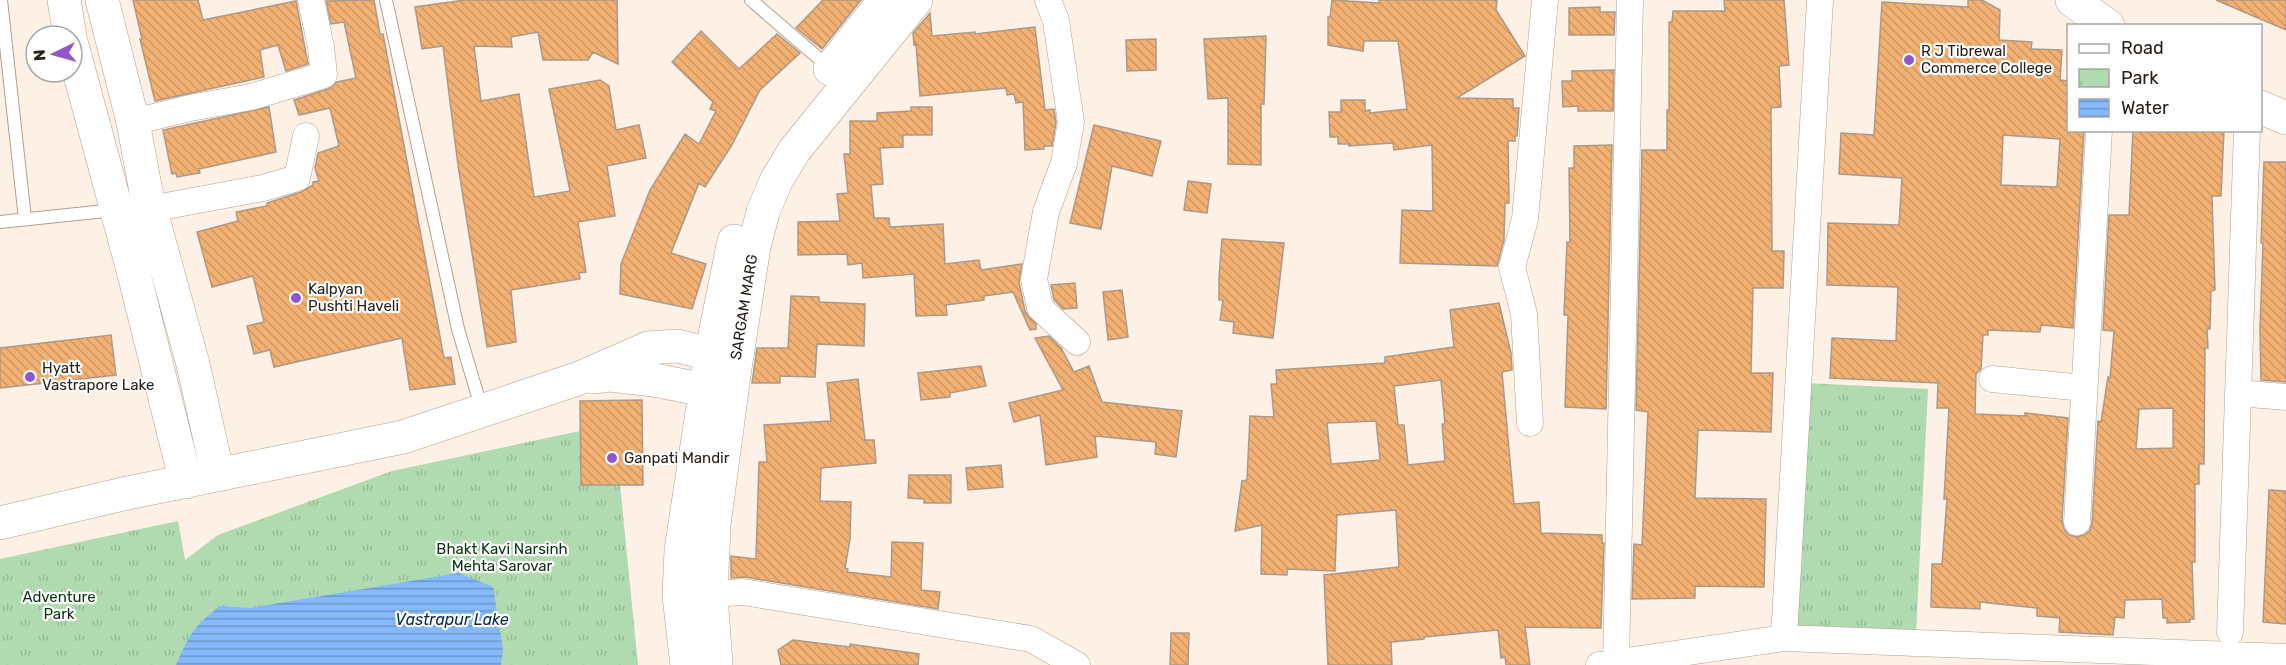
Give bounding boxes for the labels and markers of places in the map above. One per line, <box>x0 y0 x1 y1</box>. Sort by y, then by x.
place label: R J Tibrewal Commerce College <box>1921 42 2052 77</box>
marker: R J Tibrewal Commerce College <box>1902 53 1916 67</box>
place label: Kalpyan Pushti Haveli <box>308 280 399 315</box>
marker: Kalpyan Pushti Haveli <box>289 291 303 305</box>
place label: Hyatt Vastrapore Lake <box>42 359 154 394</box>
marker: Hyatt Vastrapore Lake <box>23 370 37 384</box>
place label: Ganpati Mandir <box>624 449 730 467</box>
marker: Ganpati Mandir <box>605 451 619 465</box>

